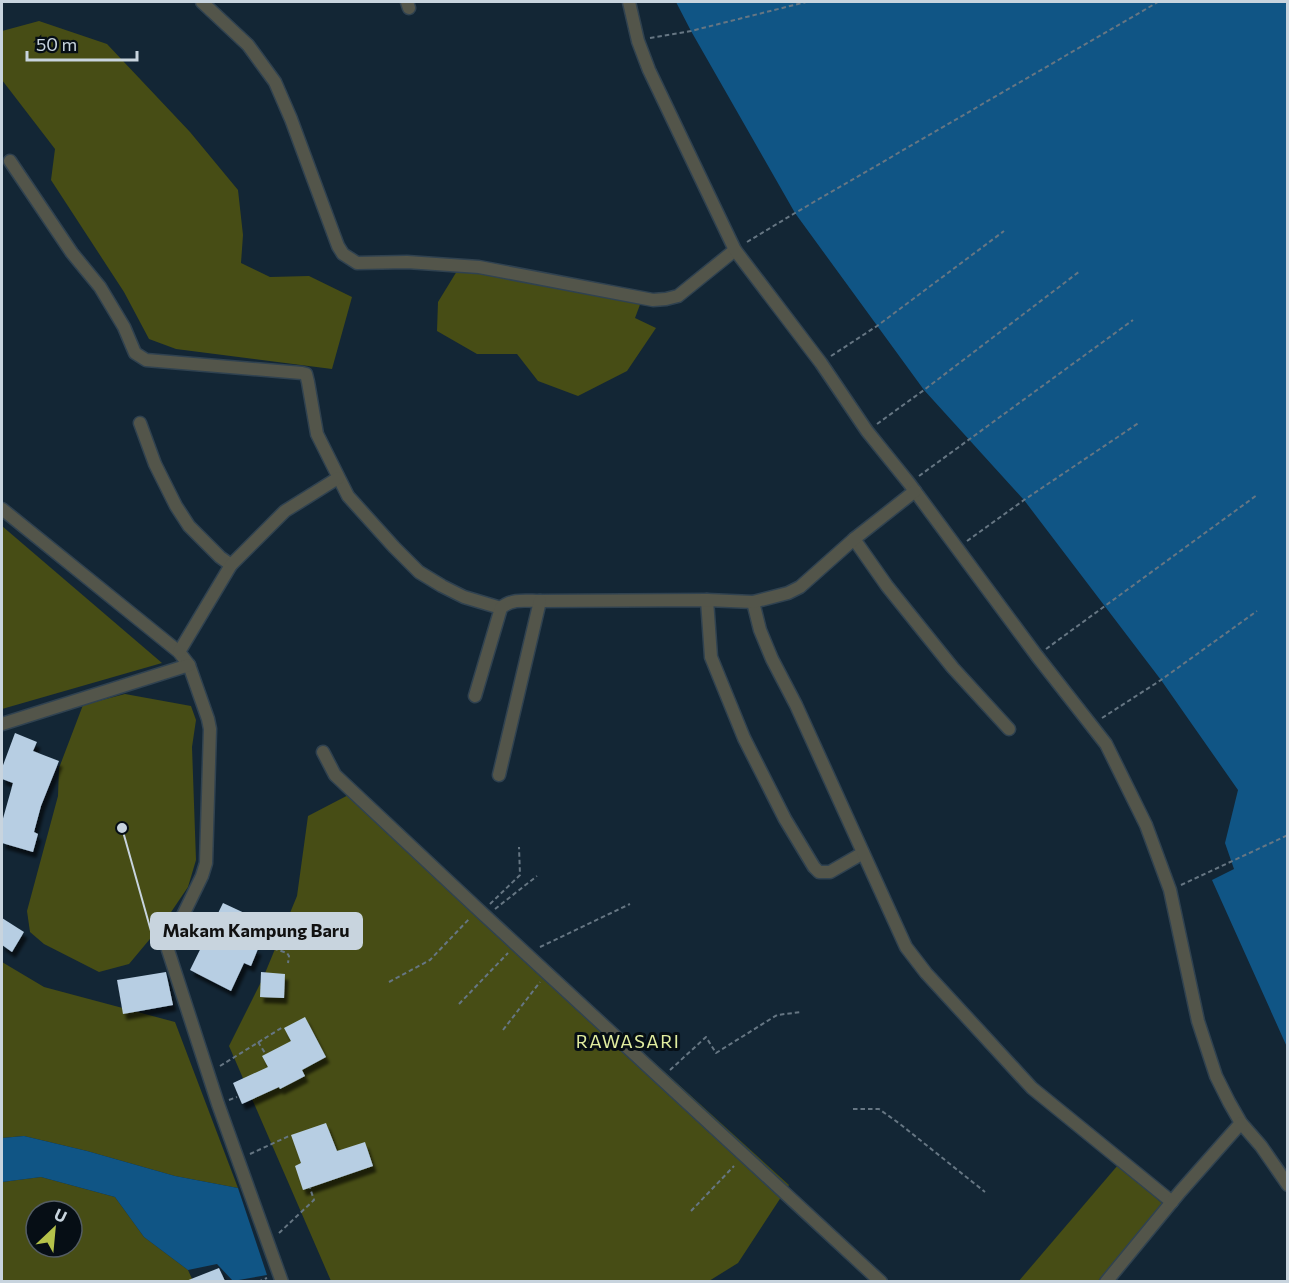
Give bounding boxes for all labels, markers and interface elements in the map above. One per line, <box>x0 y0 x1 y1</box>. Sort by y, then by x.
scale bar <box>27 24 136 62</box>
text: 50 m <box>36 33 77 55</box>
callout: Makam Kampung Baru <box>151 913 362 949</box>
text: Makam Kampung Baru <box>162 919 350 941</box>
district label: RAWASARI <box>576 1030 680 1052</box>
north arrow <box>24 1199 84 1259</box>
text: U <box>51 1204 70 1226</box>

